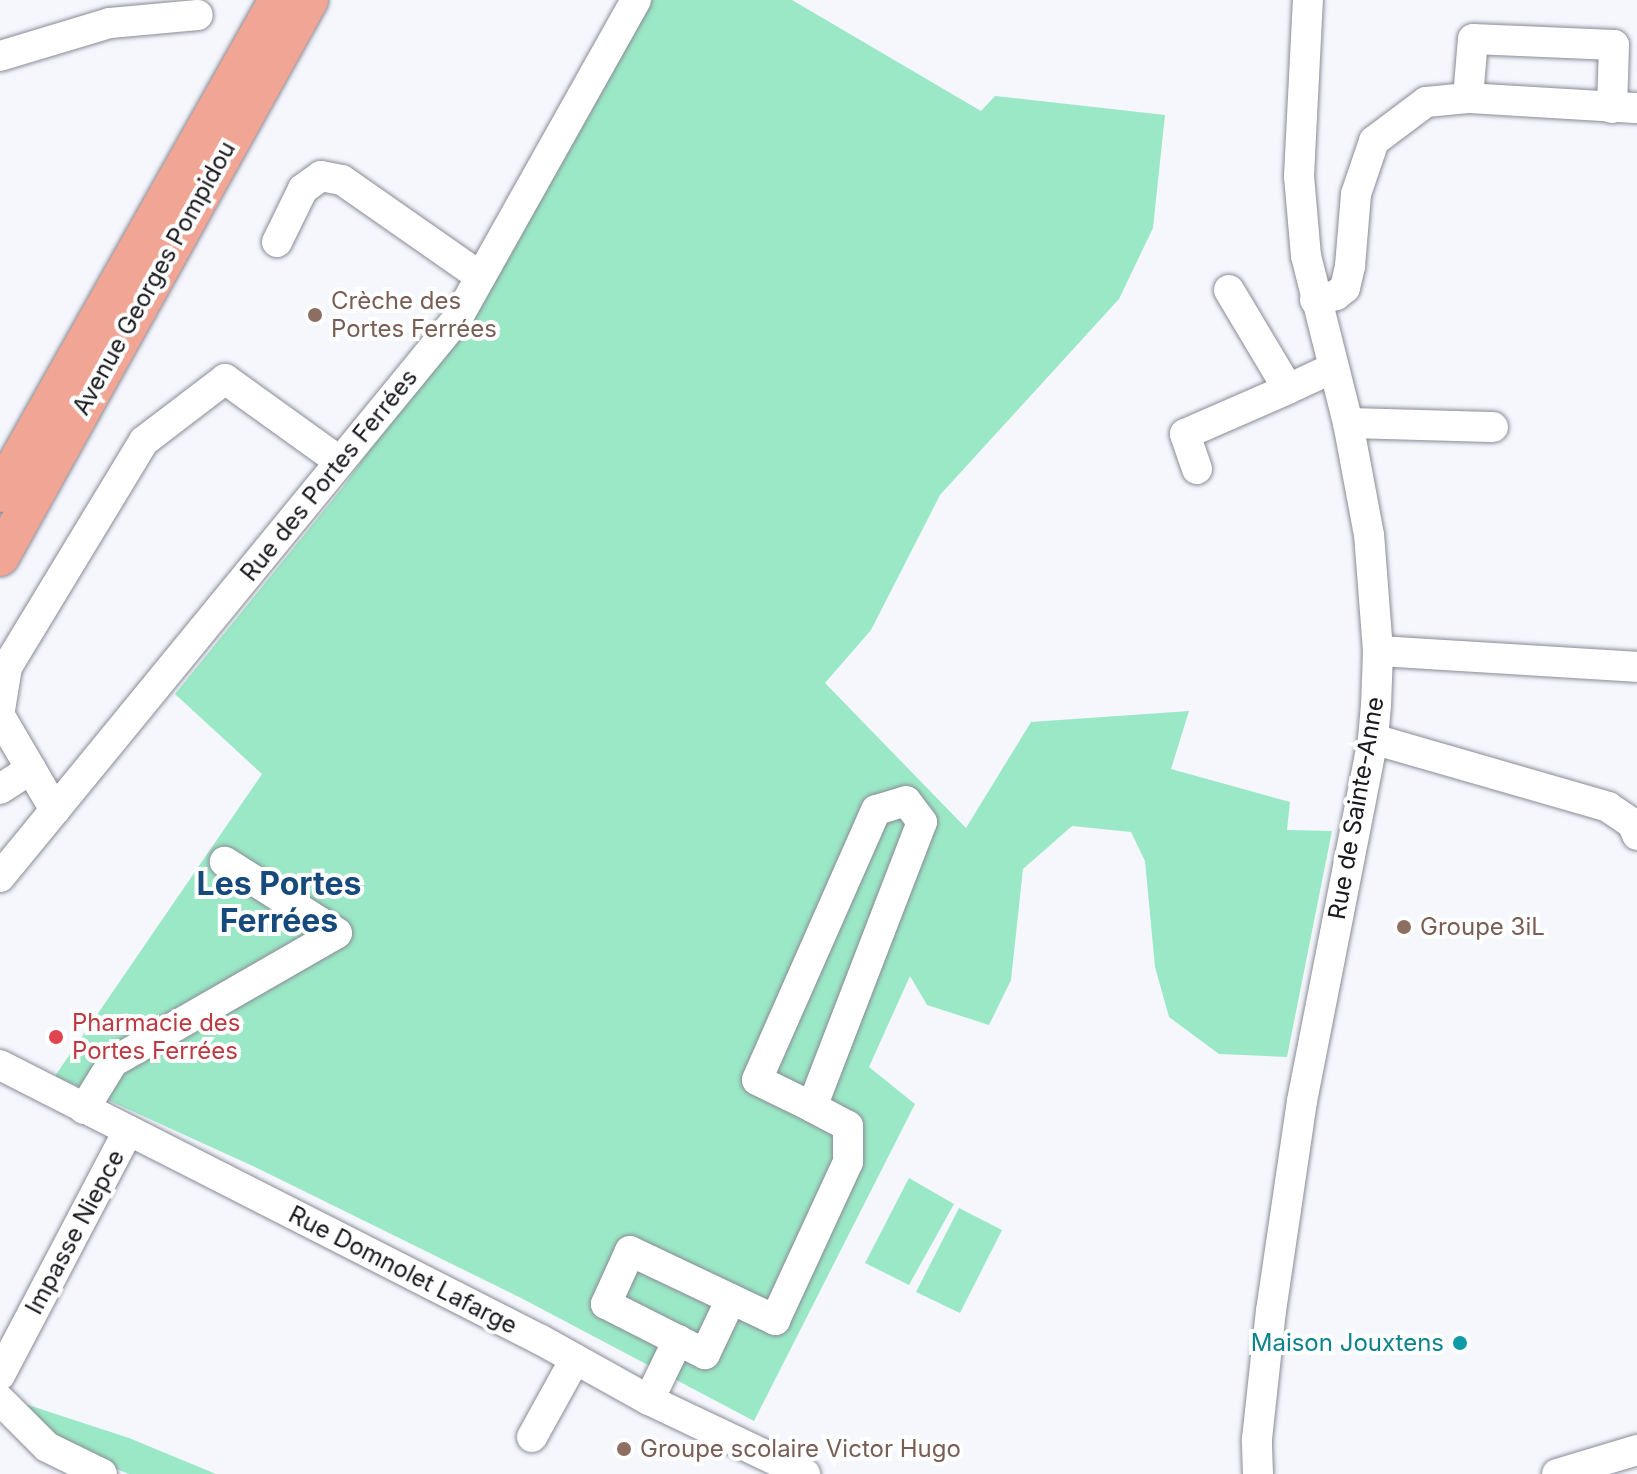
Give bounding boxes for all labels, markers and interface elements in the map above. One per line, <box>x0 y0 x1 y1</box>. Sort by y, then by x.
street label: Avenue Georges Pompidou <box>67 136 241 420</box>
place label: Crèche des Portes Ferrées <box>331 287 497 343</box>
marker: Crèche des Portes Ferrées <box>306 306 324 324</box>
street label: Rue des Portes Ferrées <box>235 363 423 587</box>
street label: Rue de Sainte-Anne <box>1322 694 1390 922</box>
district label: Les Portes Ferrées <box>197 866 361 941</box>
place label: Groupe 3iL <box>1420 913 1545 941</box>
marker: Groupe 3iL <box>1395 918 1413 936</box>
place label: Pharmacie des Portes Ferrées <box>72 1009 241 1065</box>
marker: Pharmacie des Portes Ferrées <box>47 1028 65 1046</box>
street label: Impasse Niepce <box>20 1145 130 1319</box>
street label: Rue Domnolet Lafarge <box>284 1200 522 1340</box>
place label: Maison Jouxtens <box>1251 1329 1444 1357</box>
marker: Maison Jouxtens <box>1451 1334 1469 1352</box>
place label: Groupe scolaire Victor Hugo <box>640 1435 961 1463</box>
marker: Groupe scolaire Victor Hugo <box>615 1440 633 1458</box>

